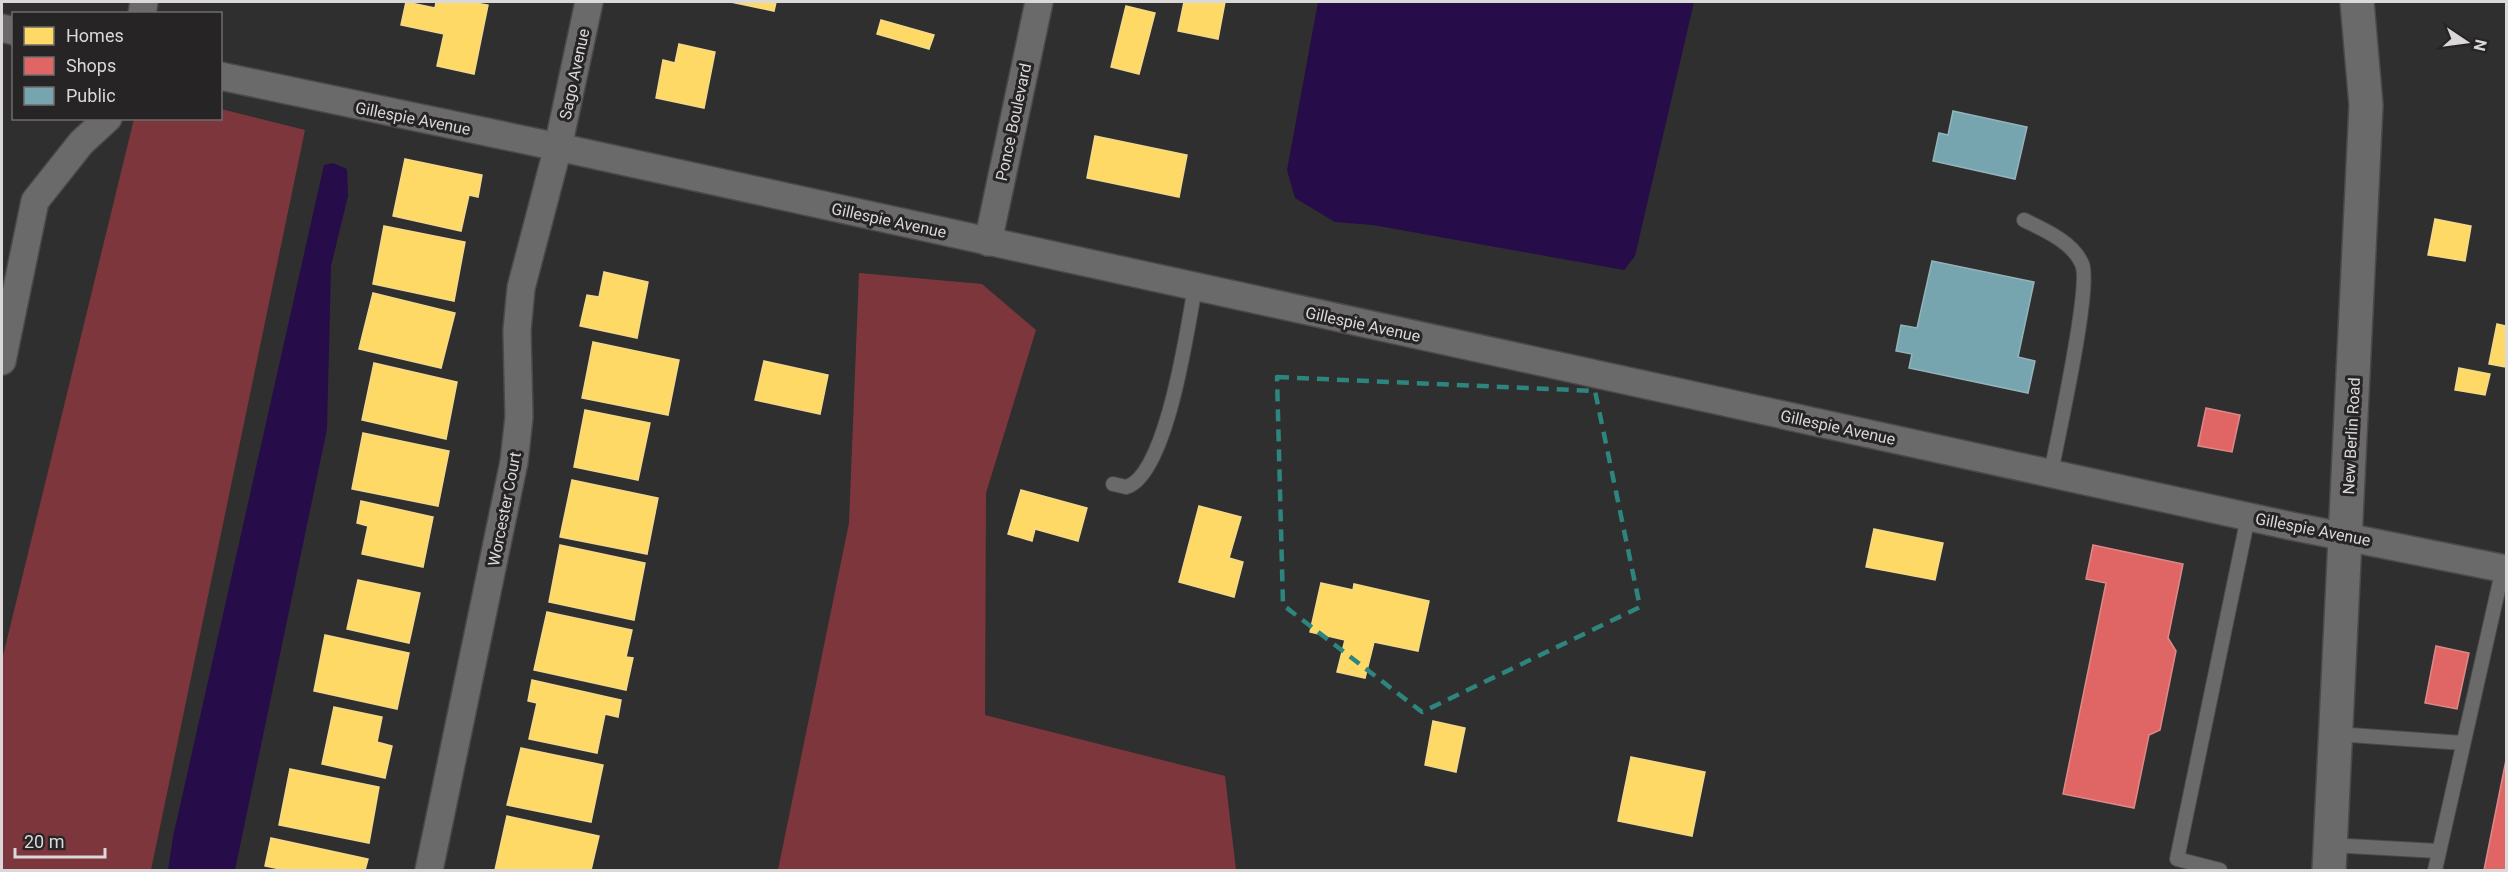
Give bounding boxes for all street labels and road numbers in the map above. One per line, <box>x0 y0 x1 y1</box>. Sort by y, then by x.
street label: Sago Avenue <box>556 27 593 121</box>
street label: Ponce Boulevard <box>992 62 1035 183</box>
street label: Gillespie Avenue <box>354 98 472 139</box>
street label: Gillespie Avenue <box>830 199 948 242</box>
street label: Gillespie Avenue <box>1304 303 1422 346</box>
street label: New Berlin Road <box>2339 377 2364 495</box>
street label: Gillespie Avenue <box>1779 406 1897 449</box>
street label: Worcester Court <box>484 450 525 568</box>
street label: Gillespie Avenue <box>2254 509 2372 550</box>

